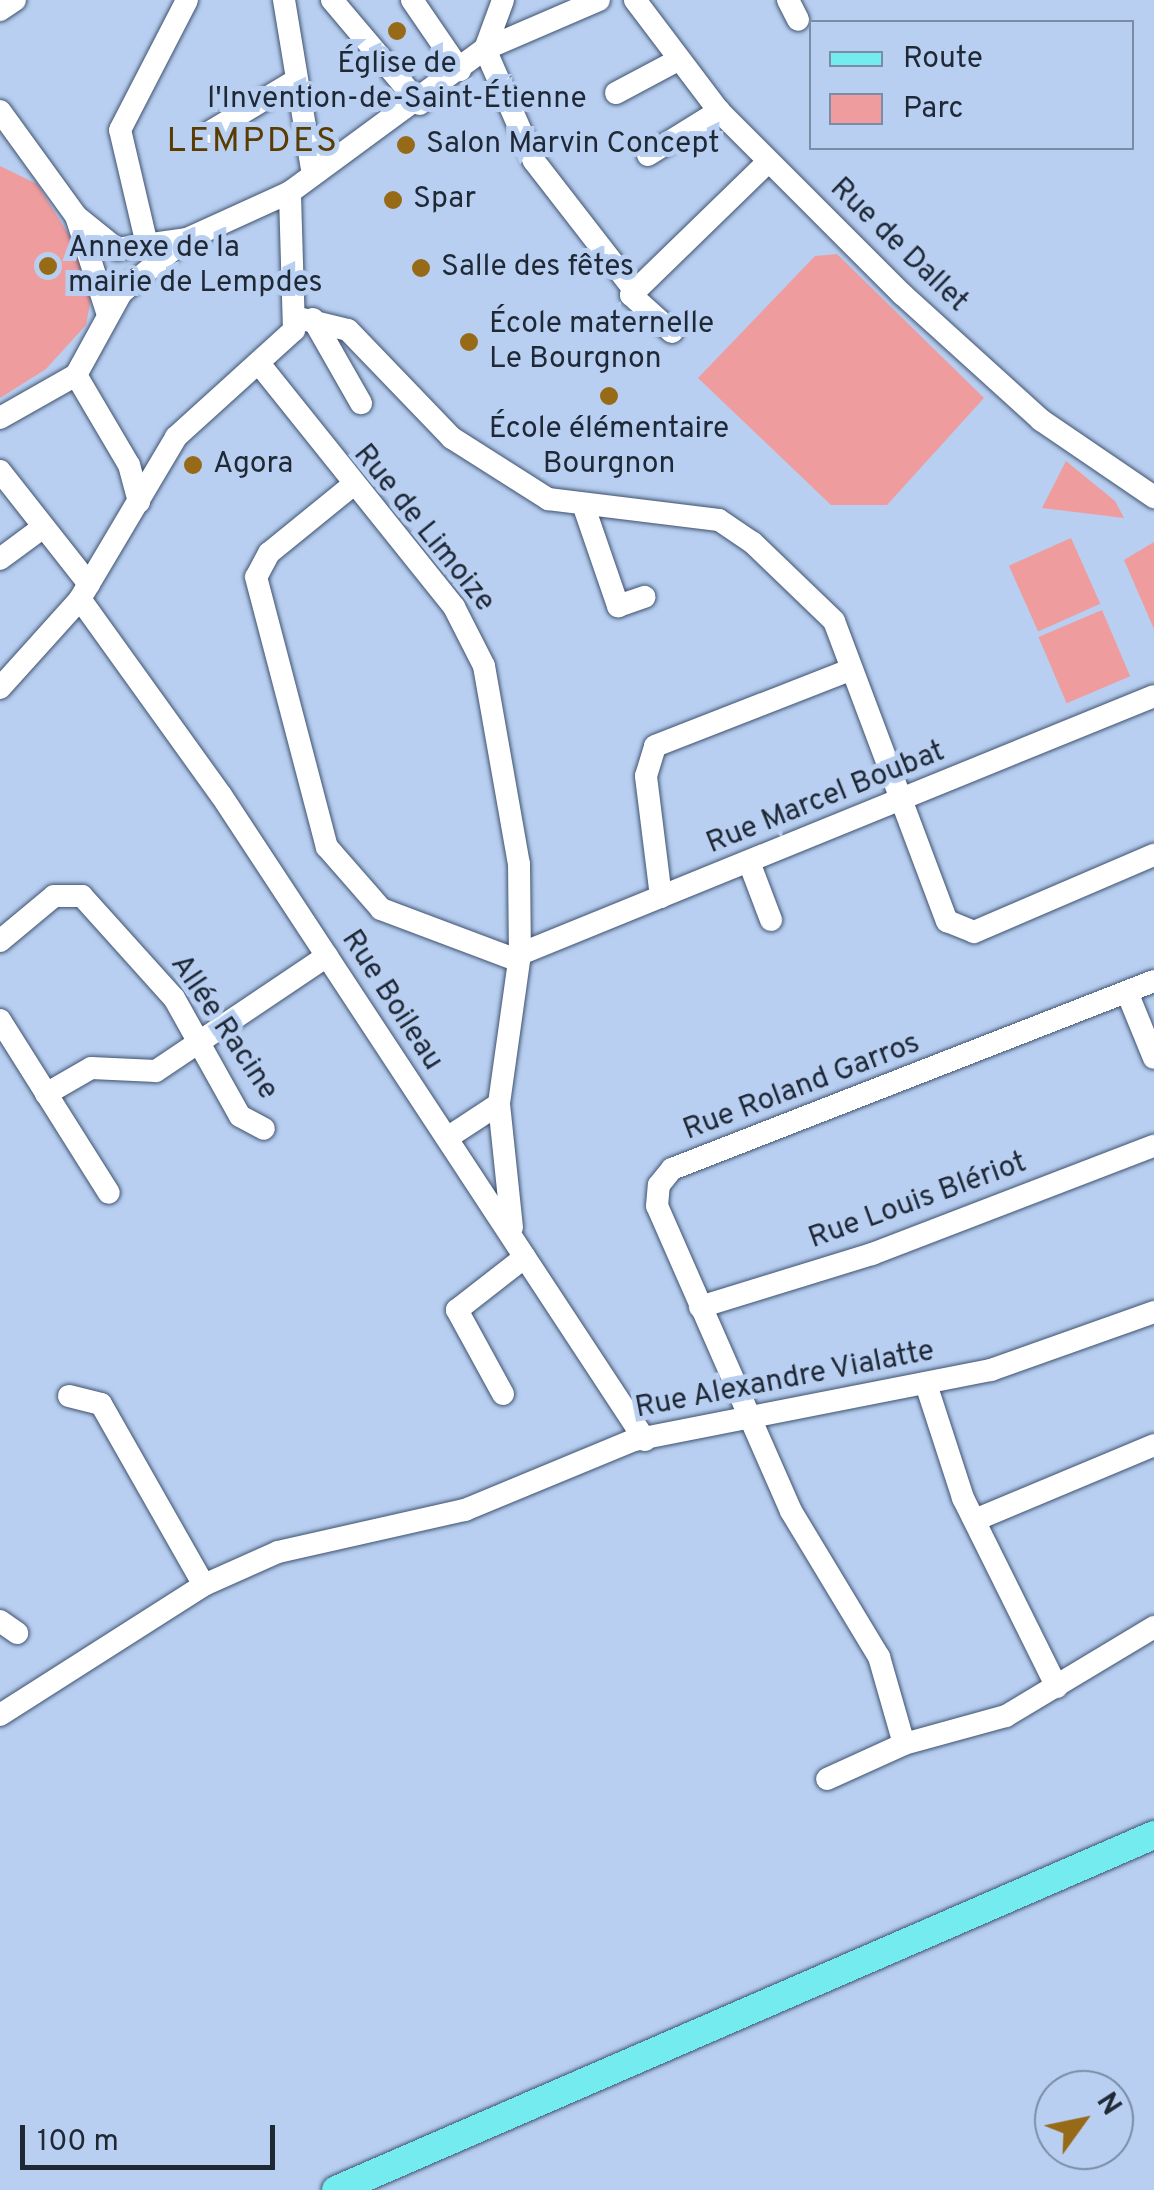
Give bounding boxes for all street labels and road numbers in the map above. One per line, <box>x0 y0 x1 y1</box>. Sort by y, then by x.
street label: Rue de Dallet <box>821 171 975 321</box>
street label: Rue de Limoize <box>344 438 502 620</box>
street label: Rue Marcel Boubat <box>702 735 950 863</box>
street label: Rue Boileau <box>332 924 450 1078</box>
street label: Allée Racine <box>161 949 285 1107</box>
street label: Rue Roland Garros <box>679 1026 925 1150</box>
street label: Rue Louis Blériot <box>804 1146 1032 1258</box>
street label: Rue Alexandre Vialatte <box>631 1334 939 1428</box>

